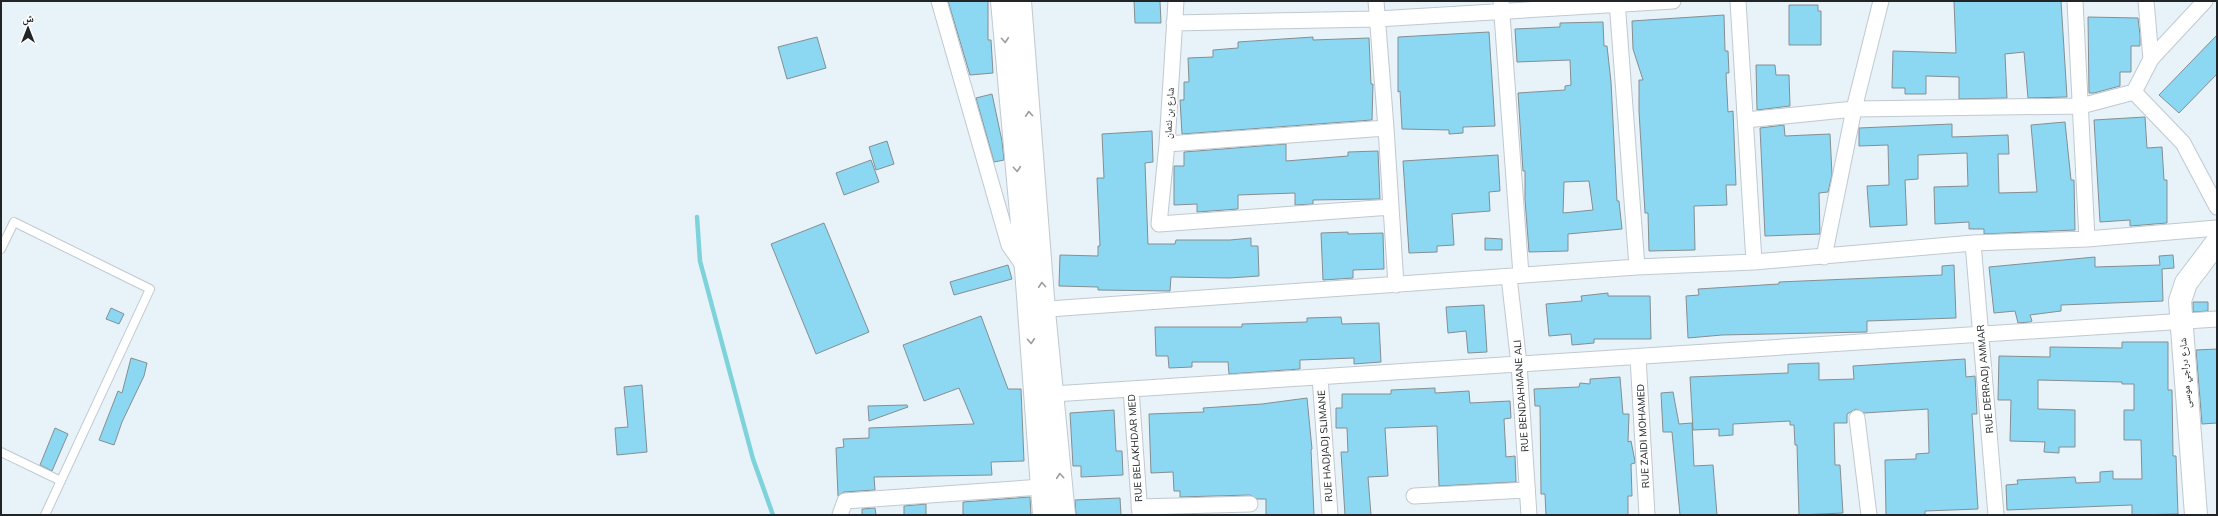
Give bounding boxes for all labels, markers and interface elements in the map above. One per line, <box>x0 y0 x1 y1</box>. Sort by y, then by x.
north arrow <box>8 8 48 48</box>
text: ش <box>22 11 34 26</box>
one-way arrow <box>1001 37 1010 43</box>
street label: شارع بن نثمان <box>1161 86 1177 139</box>
one-way arrow <box>1024 111 1033 117</box>
one-way arrow <box>1012 166 1021 172</box>
one-way arrow <box>1038 282 1047 289</box>
street label: RUE DERRADJ AMMAR <box>1974 324 1996 434</box>
street label: شارع دراجي موسى <box>2176 337 2195 409</box>
one-way arrow <box>1026 338 1035 344</box>
street label: RUE BENDAHMANE ALI <box>1511 339 1531 453</box>
street label: RUE ZAIDI MOHAMED <box>1634 384 1652 488</box>
street label: RUE HADJADJ SLIMANE <box>1315 390 1335 502</box>
street label: RUE BELAKHDAR MED <box>1125 394 1145 502</box>
one-way arrow <box>1056 473 1065 479</box>

